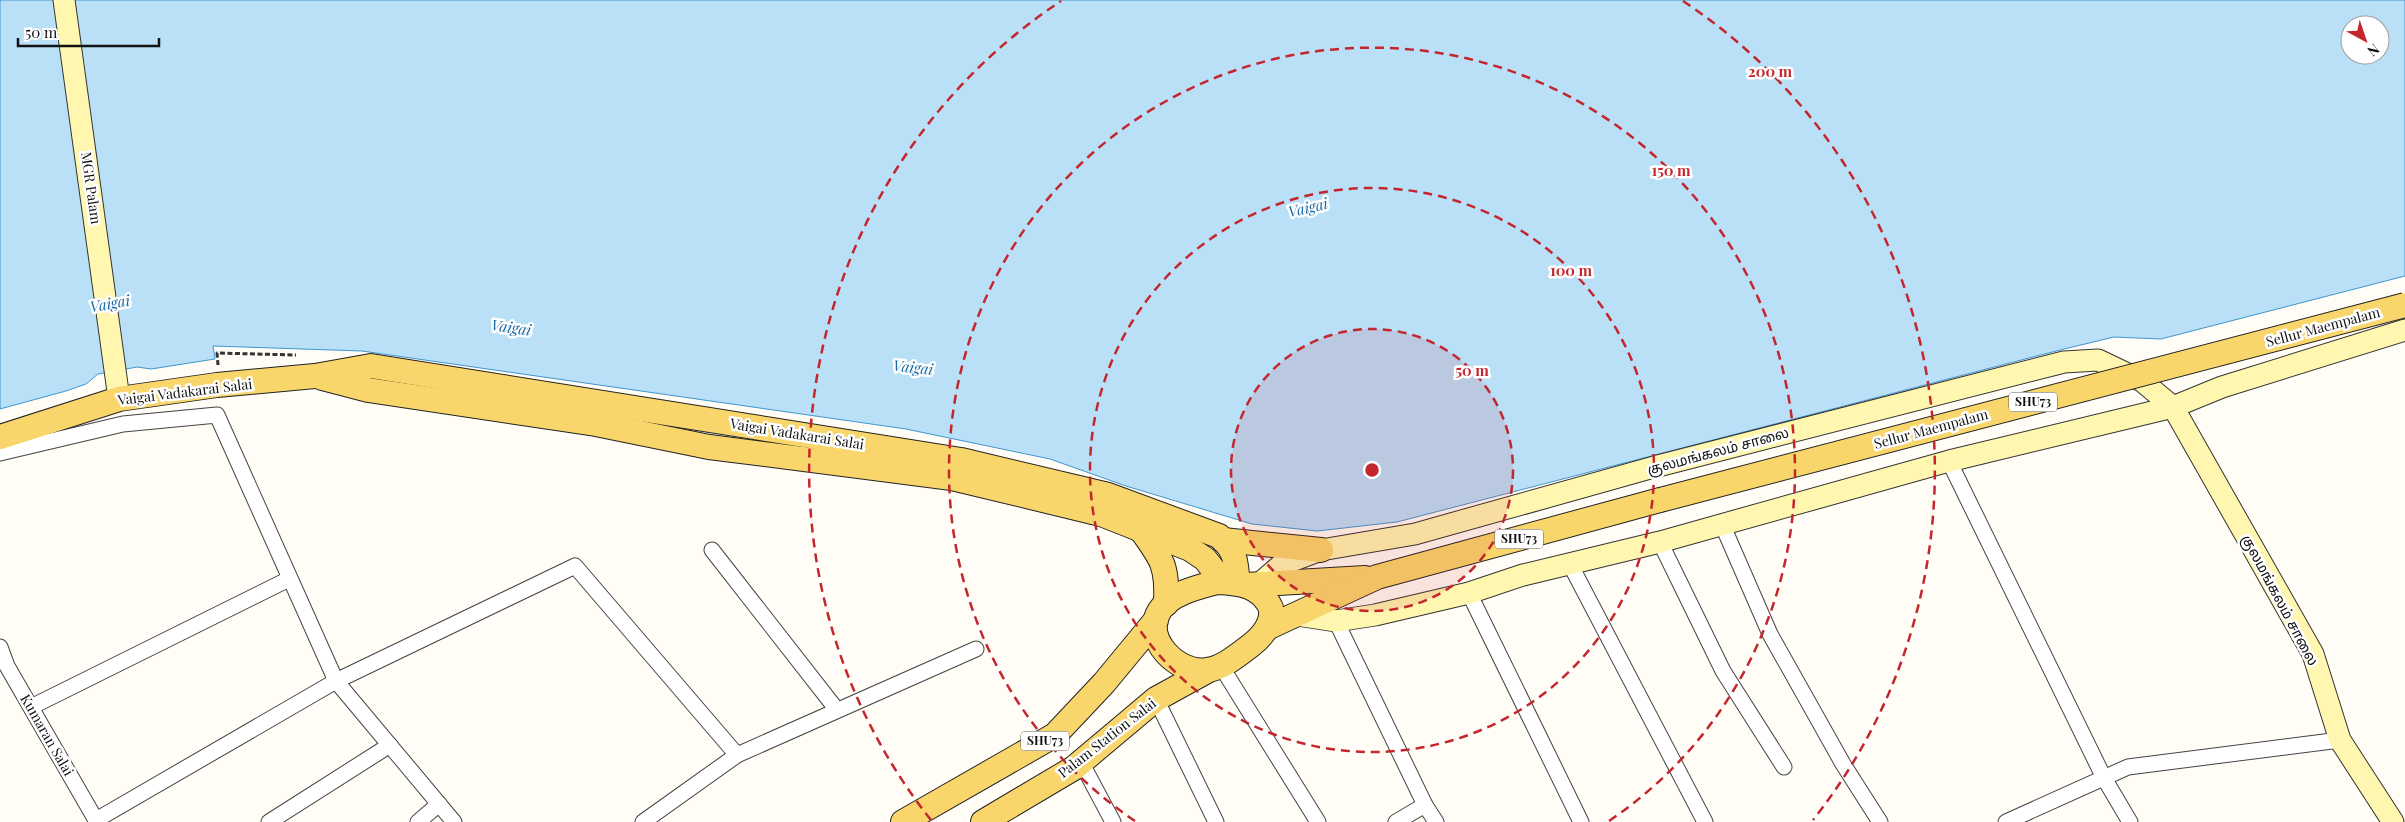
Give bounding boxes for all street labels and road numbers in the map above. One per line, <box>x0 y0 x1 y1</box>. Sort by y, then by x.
street label: MGR Palam <box>77 151 106 226</box>
street label: Sellur Maempalam <box>2264 302 2383 351</box>
street label: Vaigai Vadakarai Salai <box>116 374 253 409</box>
road number: SHU73 <box>2009 392 2057 412</box>
street label: Sellur Maempalam <box>1872 404 1991 453</box>
street label: Vaigai Vadakarai Salai <box>728 413 865 453</box>
street label: குலமங்கலம் சாலை <box>1645 422 1791 480</box>
road number: SHU73 <box>1495 530 1543 548</box>
street label: குலமங்கலம் சாலை <box>2237 531 2323 669</box>
street label: Kumaran Salai <box>16 690 79 779</box>
street label: Palam Station Salai <box>1054 693 1160 782</box>
road number: SHU73 <box>1021 731 1069 750</box>

